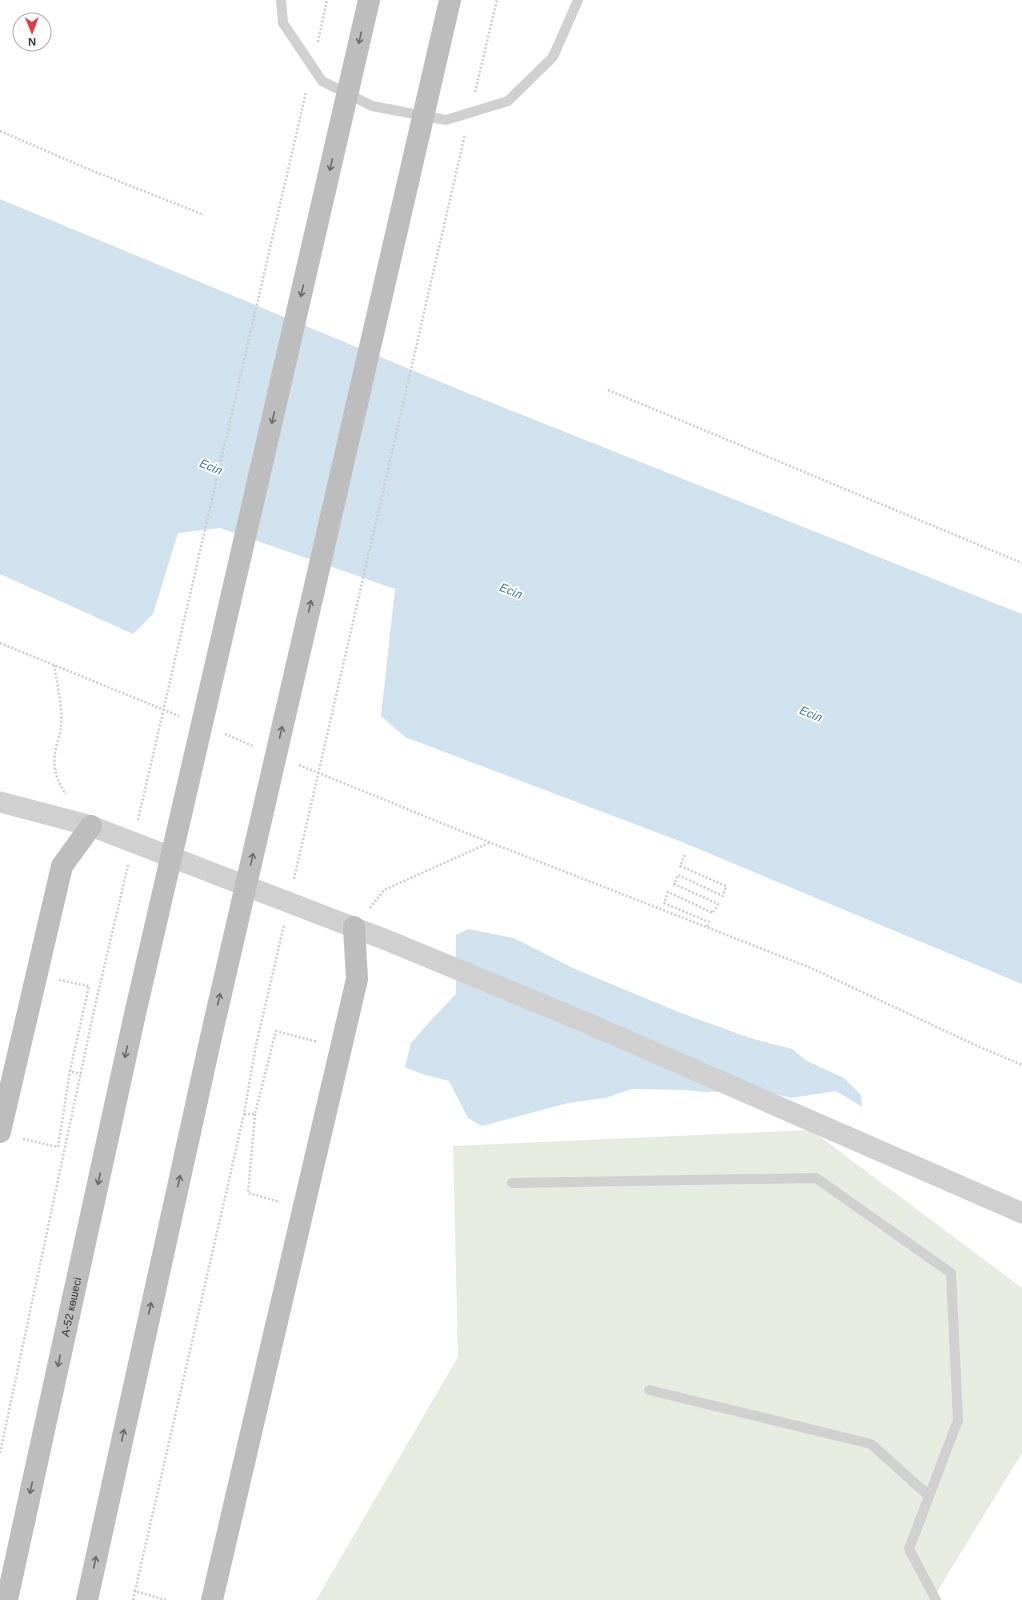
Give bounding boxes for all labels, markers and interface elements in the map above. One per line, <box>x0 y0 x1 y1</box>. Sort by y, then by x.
north arrow <box>12 12 52 52</box>
one-way arrow <box>356 31 364 44</box>
text: N <box>28 36 36 48</box>
one-way arrow <box>327 158 334 171</box>
one-way arrow <box>297 284 305 297</box>
one-way arrow <box>268 411 276 424</box>
water label: Есіл <box>198 456 225 478</box>
water label: Есіл <box>498 580 525 602</box>
one-way arrow <box>307 600 314 613</box>
water label: Есіл <box>798 703 825 725</box>
one-way arrow <box>277 726 285 739</box>
one-way arrow <box>248 853 256 866</box>
one-way arrow <box>216 993 224 1006</box>
one-way arrow <box>122 1045 130 1058</box>
one-way arrow <box>94 1172 102 1185</box>
one-way arrow <box>175 1175 183 1188</box>
street label: А-52 көшесі <box>59 1276 83 1338</box>
one-way arrow <box>147 1302 155 1315</box>
one-way arrow <box>54 1354 62 1367</box>
one-way arrow <box>119 1429 127 1442</box>
one-way arrow <box>27 1481 35 1494</box>
one-way arrow <box>92 1556 100 1569</box>

